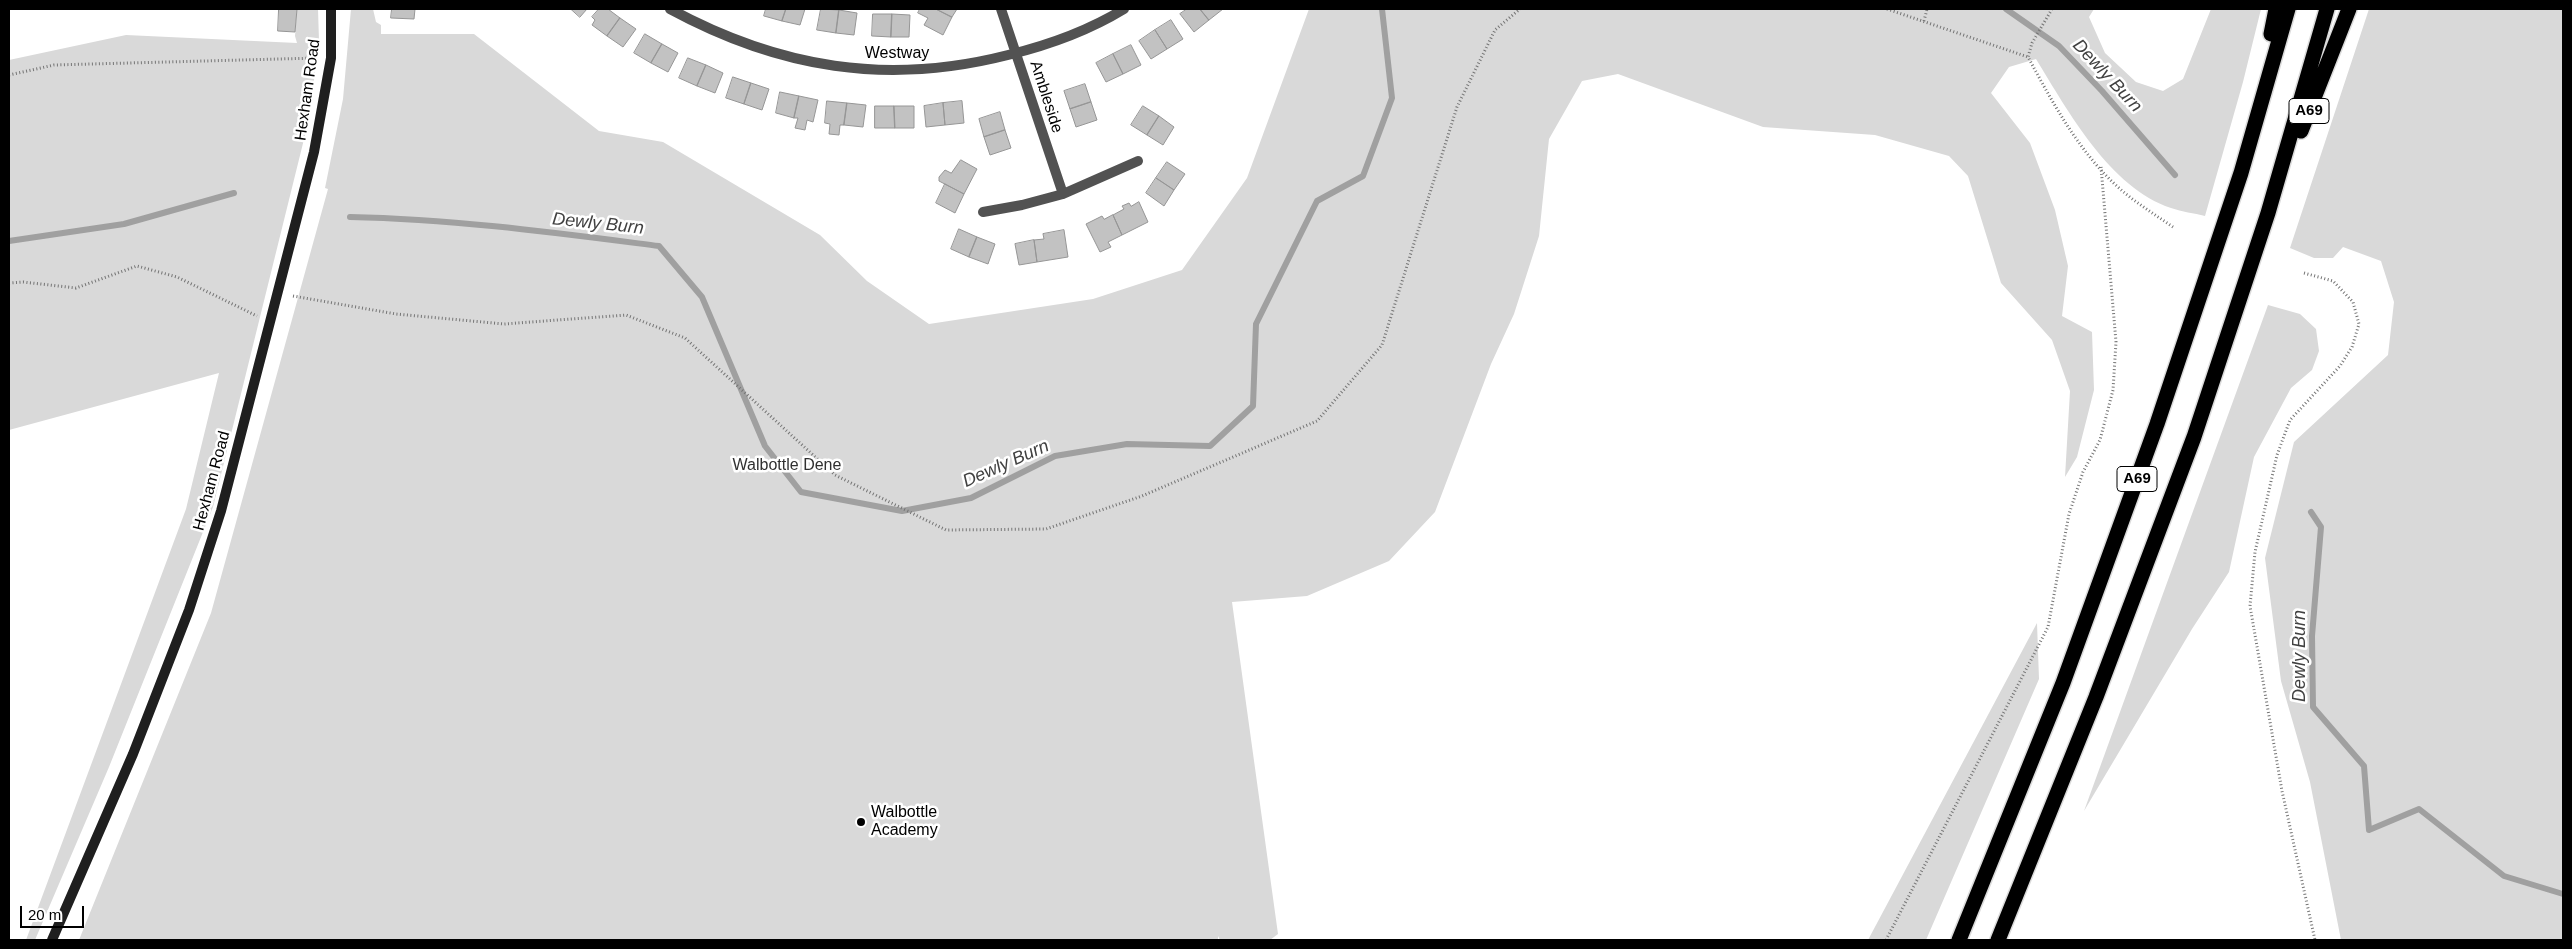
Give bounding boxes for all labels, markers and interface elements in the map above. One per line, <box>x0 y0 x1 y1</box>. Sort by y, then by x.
water label: Dewly Burn <box>2068 35 2146 117</box>
street label: Hexham Road <box>291 38 325 142</box>
street label: Westway <box>865 44 929 64</box>
street label: Ambleside <box>1025 59 1067 135</box>
road number: A69 <box>2289 98 2329 124</box>
water label: Dewly Burn <box>551 208 645 240</box>
street label: Hexham Road <box>189 429 235 533</box>
water label: Dewly Burn <box>960 435 1052 493</box>
park label: Walbottle Dene <box>733 456 841 476</box>
road number: A69 <box>2117 466 2157 492</box>
water label: Dewly Burn <box>2289 610 2311 702</box>
place label: Walbottle Academy <box>871 803 938 841</box>
marker: Walbottle Academy <box>855 816 867 828</box>
scale bar <box>22 896 86 928</box>
text: 20 m <box>28 906 61 923</box>

